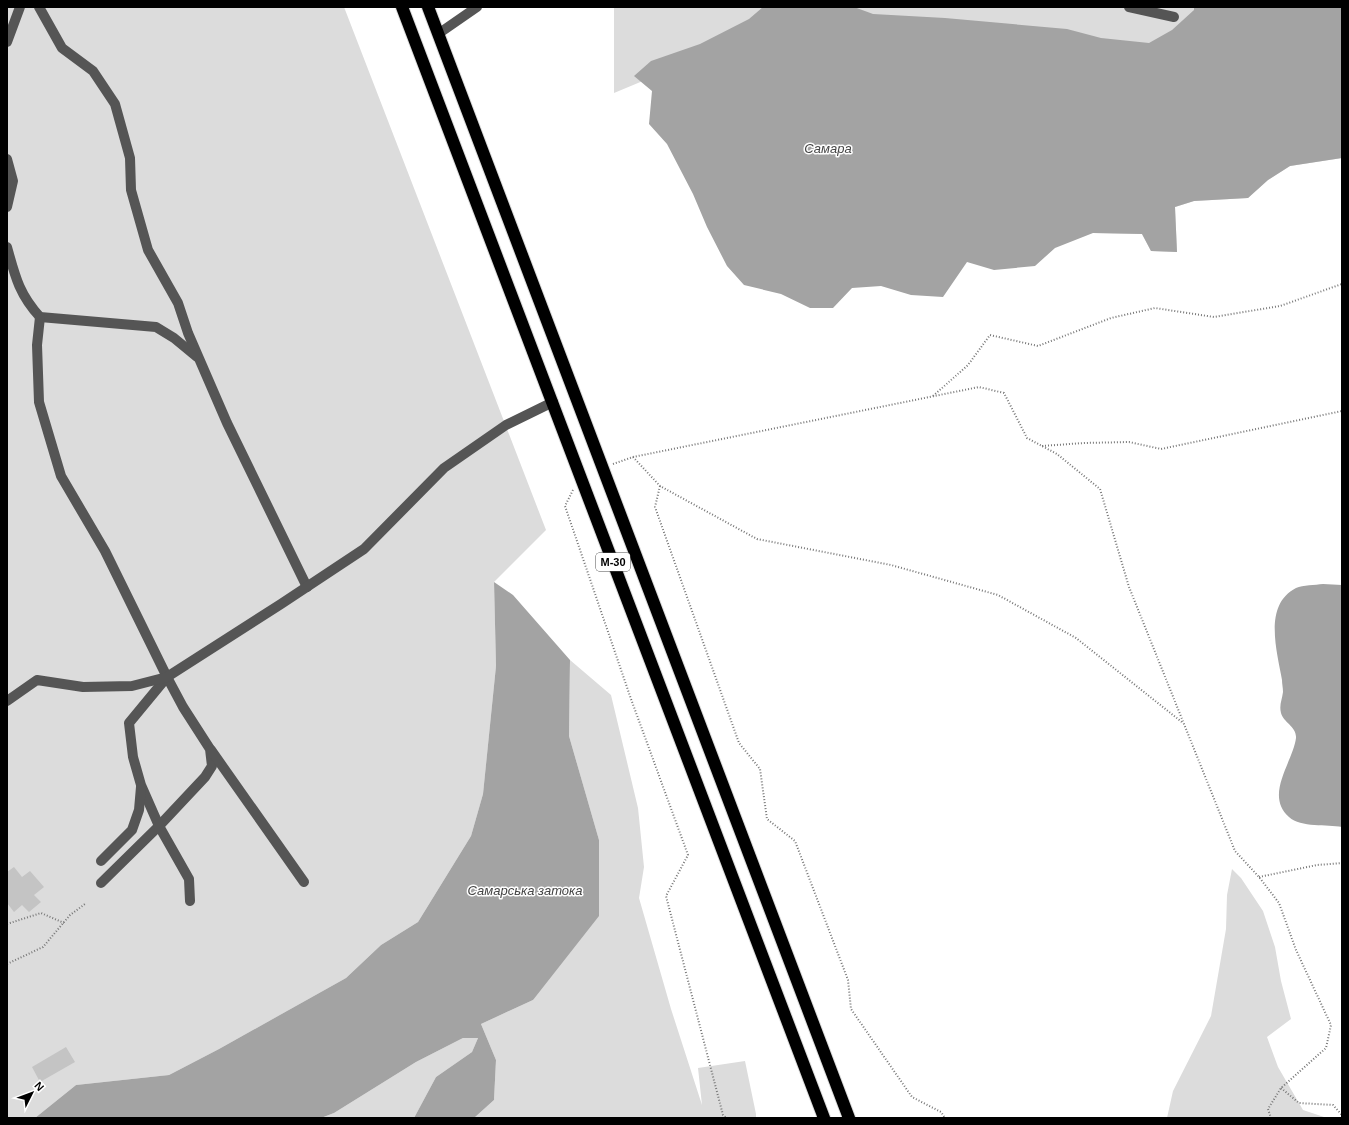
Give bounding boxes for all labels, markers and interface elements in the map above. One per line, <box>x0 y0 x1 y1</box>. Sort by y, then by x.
water label: Самара <box>804 141 852 156</box>
road number: М-30 <box>596 553 630 571</box>
water label: Самарська затока <box>468 883 582 898</box>
north arrow <box>12 1073 52 1113</box>
text: N <box>32 1079 47 1093</box>

